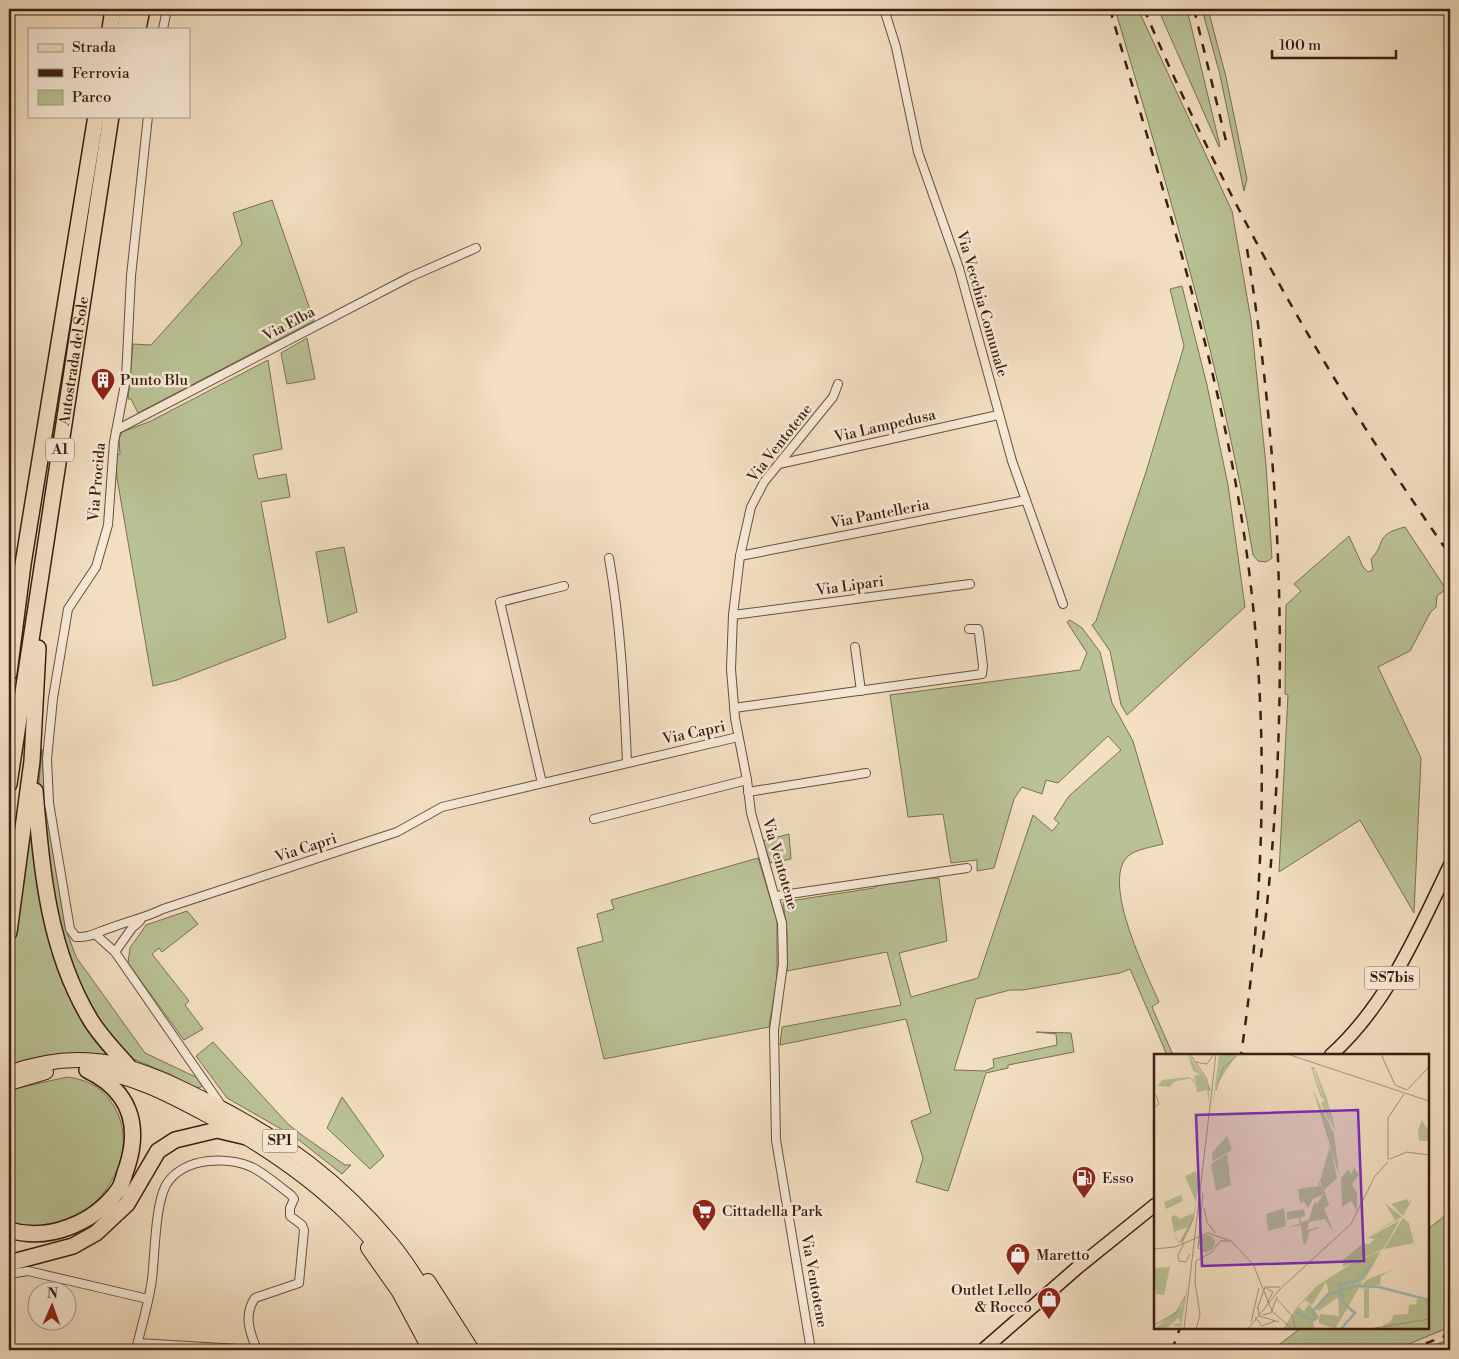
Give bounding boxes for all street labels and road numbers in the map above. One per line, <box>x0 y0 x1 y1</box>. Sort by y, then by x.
street label: Via Vecchia Comunale <box>952 228 1012 379</box>
street label: Autostrada del Sole <box>54 295 93 428</box>
street label: Via Elba <box>259 302 319 346</box>
street label: Via Ventotene <box>743 400 816 487</box>
street label: Via Lampedusa <box>831 405 938 447</box>
road number: A1 <box>46 438 74 462</box>
street label: Via Procida <box>84 441 110 523</box>
street label: Via Pantelleria <box>828 495 931 533</box>
street label: Via Lipari <box>814 572 885 600</box>
street label: Via Capri <box>660 717 727 749</box>
street label: Via Ventotene <box>758 815 802 912</box>
street label: Via Capri <box>272 829 339 867</box>
road number: SS7bis <box>1364 966 1420 990</box>
road number: SP1 <box>262 1130 298 1152</box>
street label: Via Ventotene <box>796 1232 832 1329</box>

